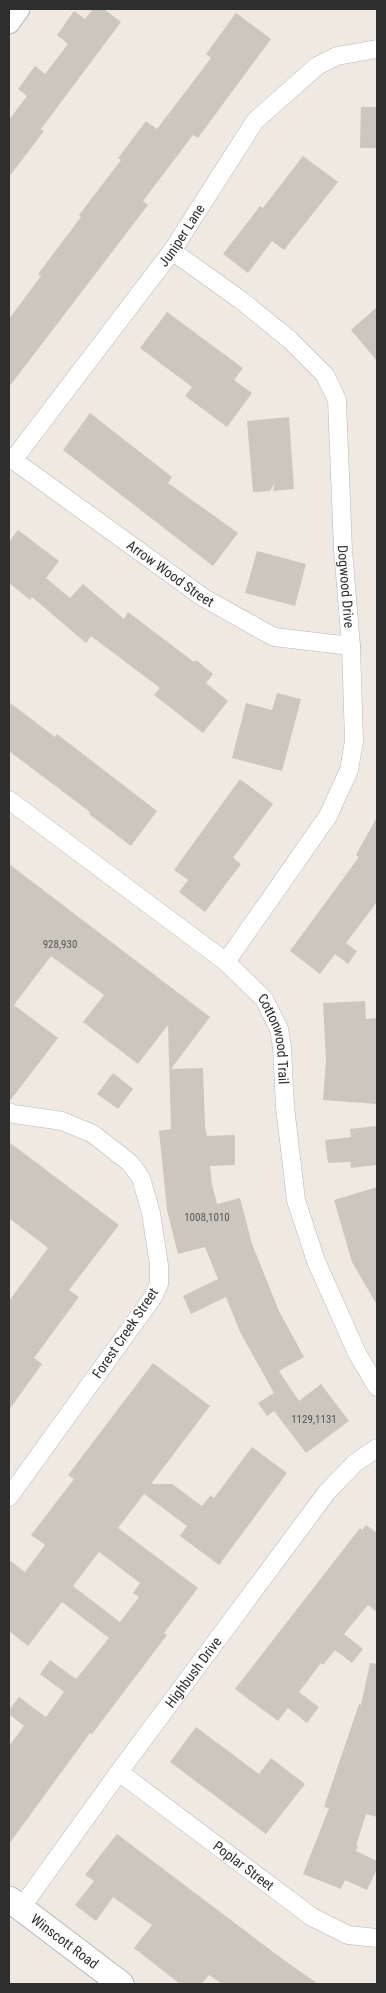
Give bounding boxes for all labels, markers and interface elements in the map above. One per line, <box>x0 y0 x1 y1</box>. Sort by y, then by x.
street label: Juniper Lane <box>155 201 208 270</box>
street label: Arrow Wood Street <box>124 537 217 610</box>
street label: Dogwood Drive <box>335 545 358 629</box>
house number: 928,930 <box>43 938 77 951</box>
street label: Cottonwood Trail <box>255 990 292 1085</box>
house number: 1008,1010 <box>184 1211 230 1224</box>
street label: Forest Creek Street <box>89 1285 161 1381</box>
house number: 1129,1131 <box>291 1413 337 1426</box>
street label: Highbush Drive <box>162 1633 225 1710</box>
street label: Poplar Street <box>210 1838 277 1894</box>
street label: Winscott Road <box>28 1911 102 1972</box>

